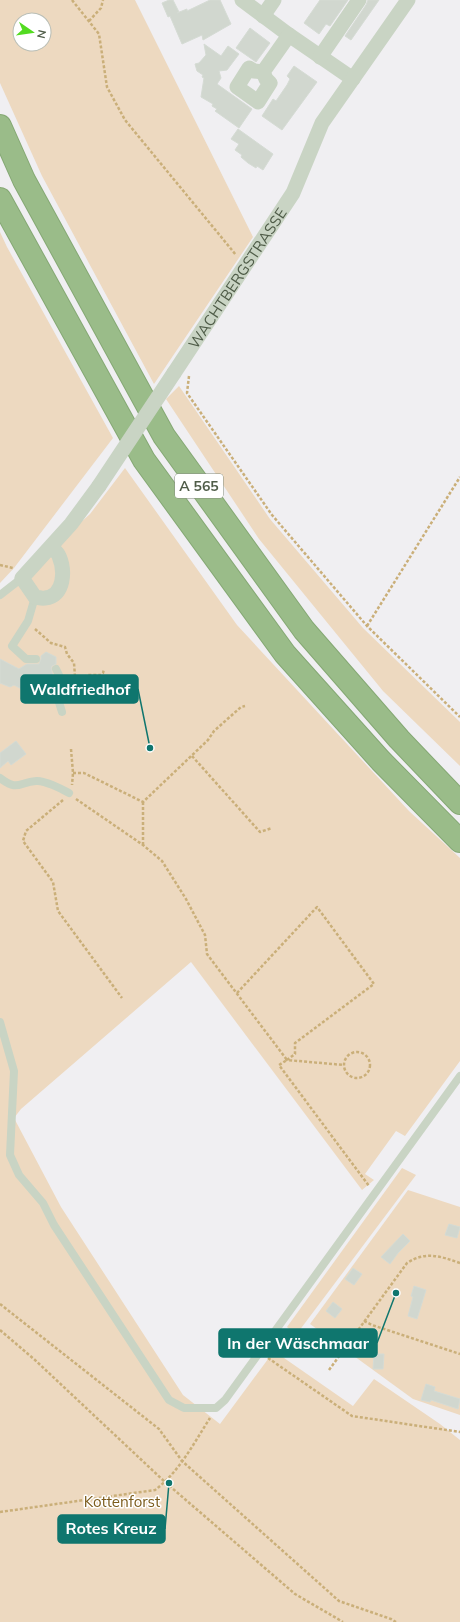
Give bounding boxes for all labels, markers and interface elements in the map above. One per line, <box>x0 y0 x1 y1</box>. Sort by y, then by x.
north arrow <box>12 12 52 52</box>
text: N <box>34 29 49 40</box>
street label: WACHTBERGSTRASSE <box>184 204 290 352</box>
road number: A 565 <box>175 474 223 498</box>
callout: Waldfriedhof <box>21 675 138 703</box>
text: Waldfriedhof <box>30 679 132 699</box>
callout: In der Wäschmaar <box>219 1329 377 1357</box>
text: In der Wäschmaar <box>227 1333 370 1353</box>
park label: Kottenforst <box>84 1492 160 1511</box>
callout: Rotes Kreuz <box>58 1515 165 1543</box>
text: Rotes Kreuz <box>65 1518 157 1538</box>

